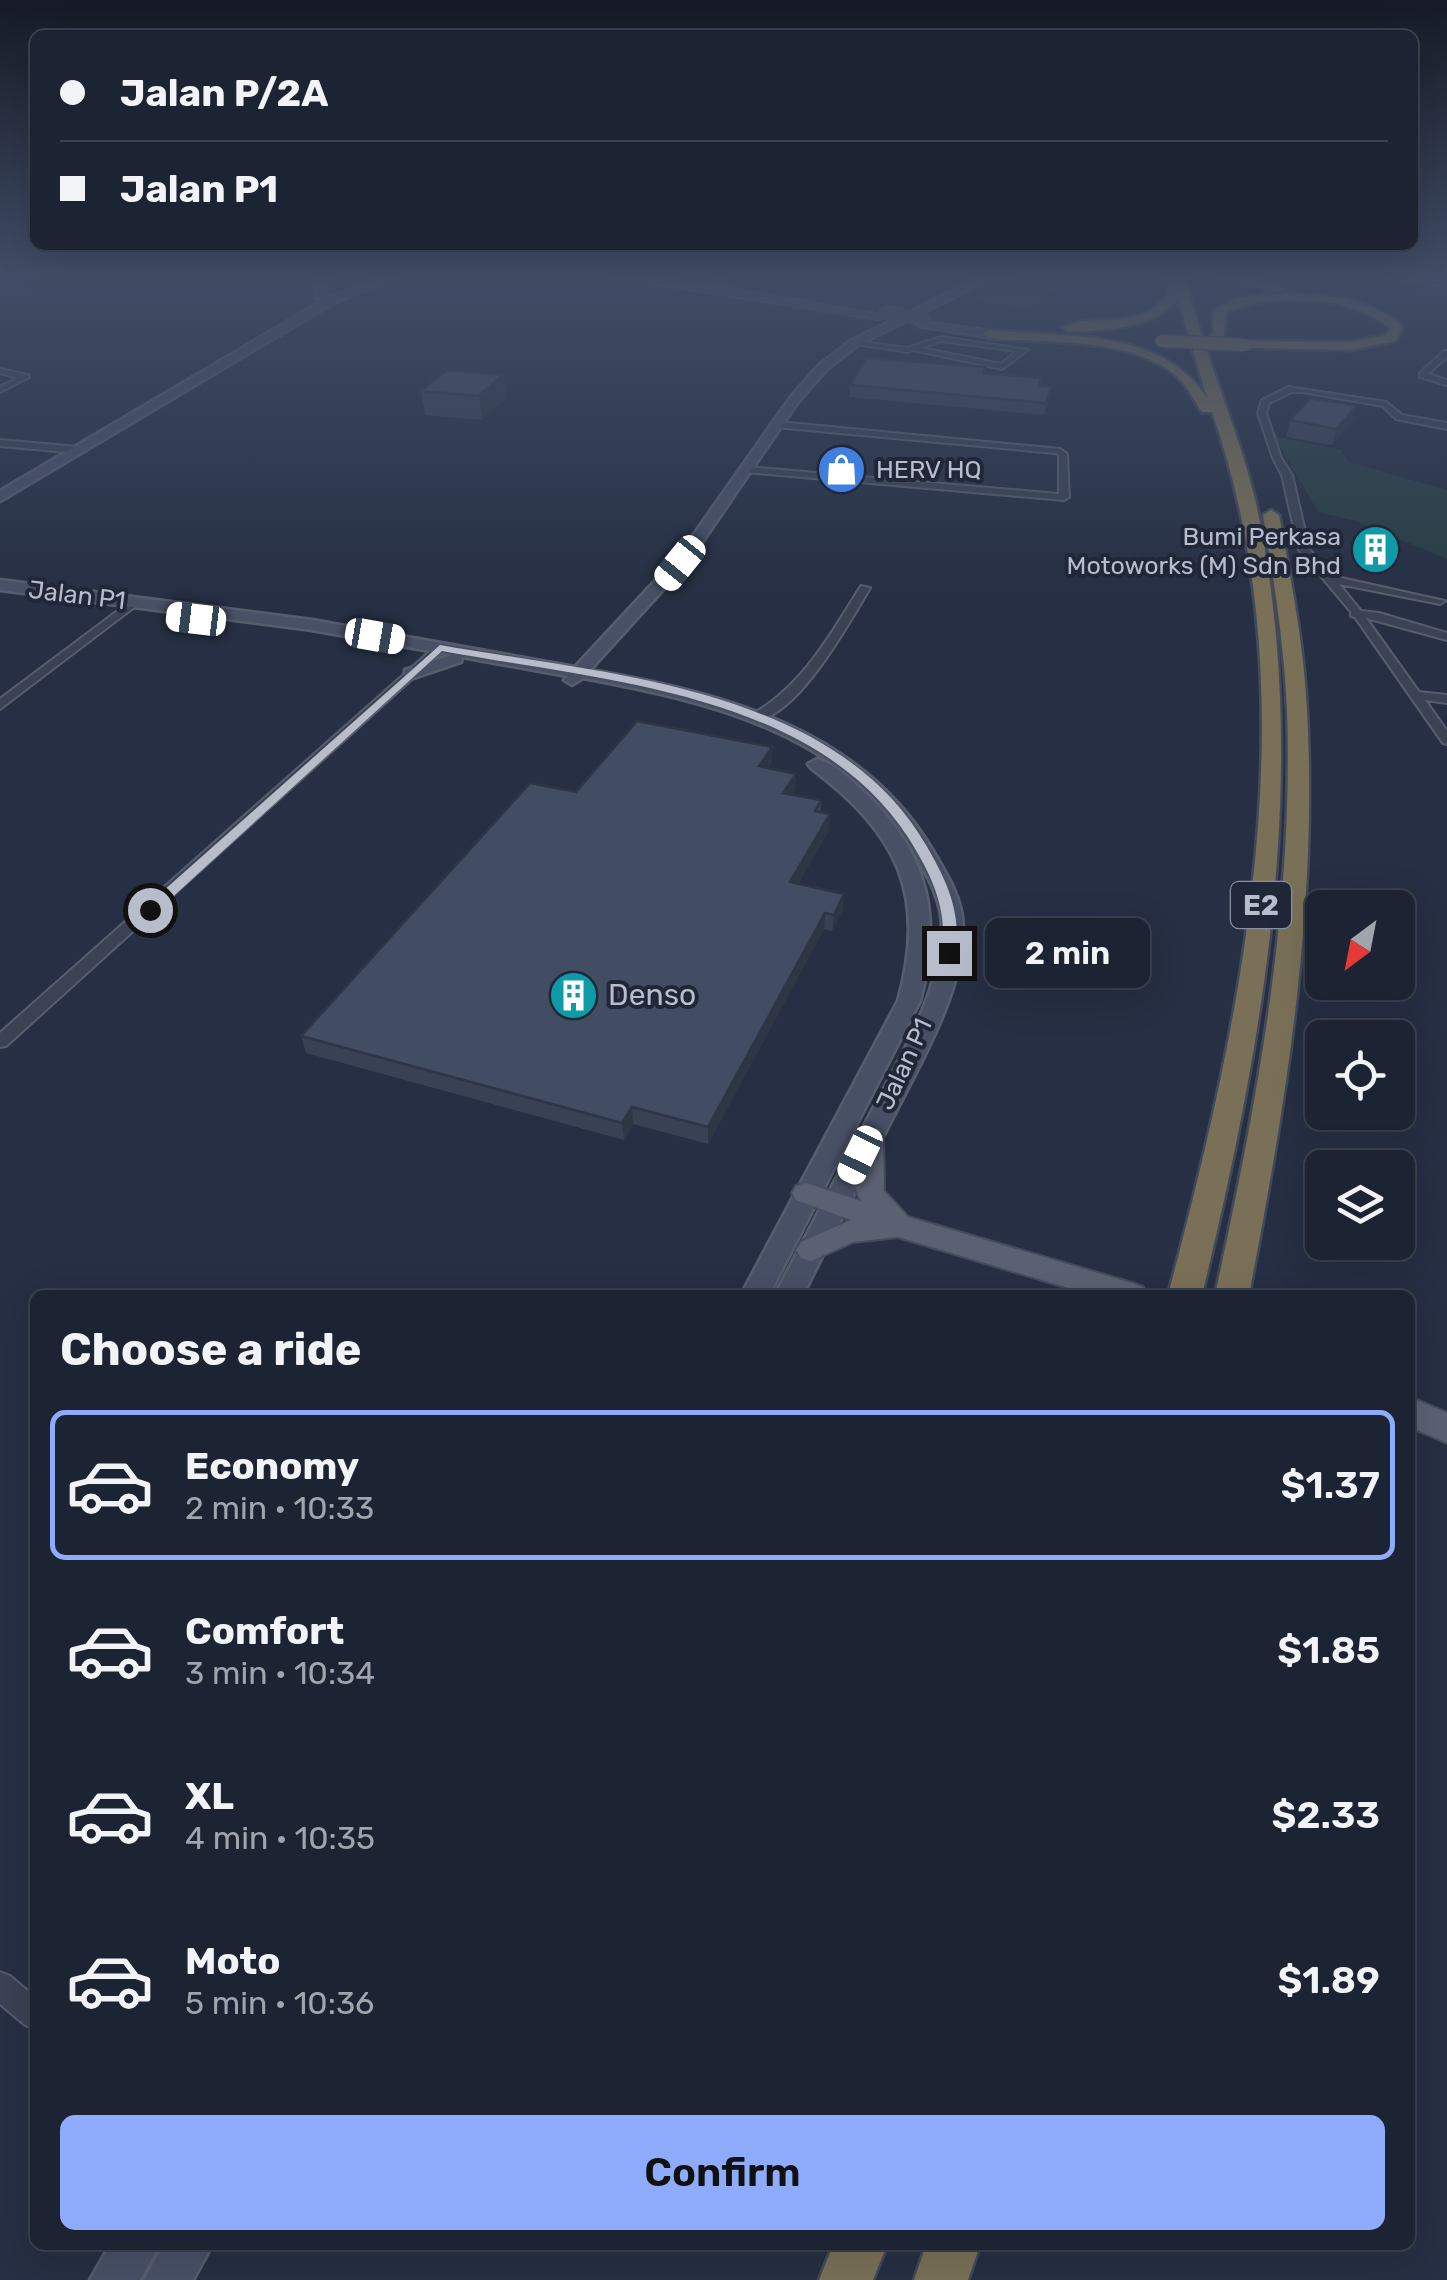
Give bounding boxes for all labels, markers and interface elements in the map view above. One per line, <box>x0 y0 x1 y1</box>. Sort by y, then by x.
text: Jalan P/2A <box>120 70 328 116</box>
text: Jalan P1 <box>120 166 278 212</box>
shop icon: HERV HQ <box>815 443 867 495</box>
place label: HERV HQ <box>876 455 981 484</box>
place label: Bumi Perkasa Motoworks (M) Sdn Bhd <box>1067 522 1341 580</box>
building icon: Bumi Perkasa Motoworks (M) Sdn Bhd <box>1350 524 1402 576</box>
car <box>649 530 711 596</box>
street label: Jalan P1 <box>27 575 127 615</box>
car <box>164 600 228 638</box>
car <box>343 616 407 656</box>
road number: E2 <box>1231 882 1291 928</box>
route start <box>128 888 173 933</box>
north arrow <box>1305 890 1415 1000</box>
map controls <box>1305 890 1415 1260</box>
callout: 2 min <box>984 918 1149 988</box>
route end <box>927 931 972 976</box>
text: 2 min <box>1025 934 1110 972</box>
building icon: Denso <box>547 969 599 1021</box>
place label: Denso <box>608 977 696 1013</box>
street label: Jalan P1 <box>870 1014 938 1114</box>
button: locate <box>1305 1020 1415 1130</box>
car <box>833 1121 887 1189</box>
button: layers <box>1305 1150 1415 1260</box>
text: Choose a ride <box>60 1323 362 1376</box>
icon: car <box>65 1440 155 1530</box>
text: Economy <box>185 1443 359 1489</box>
text: $1.37 <box>1281 1462 1380 1508</box>
text: 2 min · 10:33 <box>185 1489 374 1527</box>
icon: car <box>65 1605 155 1695</box>
text: Comfort <box>185 1608 344 1654</box>
text: $1.85 <box>1277 1627 1380 1673</box>
text: 3 min · 10:34 <box>185 1654 375 1692</box>
icon: car <box>65 1770 155 1860</box>
text: XL <box>185 1773 234 1819</box>
text: $2.33 <box>1272 1792 1380 1838</box>
text: 4 min · 10:35 <box>185 1819 375 1857</box>
icon: car <box>65 1935 155 2025</box>
text: Moto <box>185 1938 281 1984</box>
text: $1.89 <box>1277 1957 1380 2003</box>
text: 5 min · 10:36 <box>185 1984 374 2022</box>
button: Confirm <box>60 2115 1385 2230</box>

